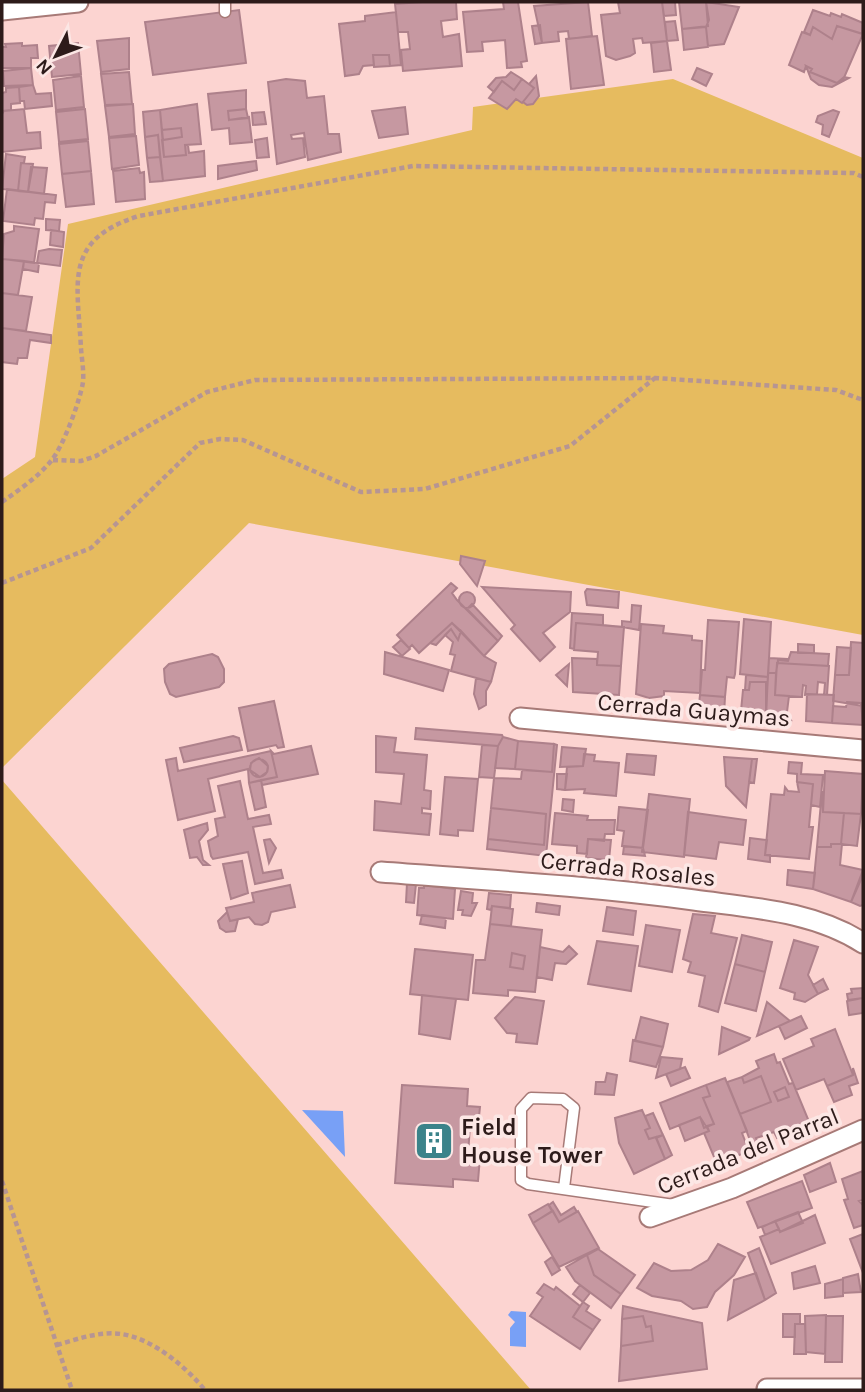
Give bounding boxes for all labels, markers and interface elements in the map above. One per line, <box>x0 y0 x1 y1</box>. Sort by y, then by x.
north arrow <box>21 21 91 91</box>
text: N <box>31 54 57 79</box>
street label: Cerrada Guaymas <box>596 688 792 732</box>
street label: Cerrada Rosales <box>539 846 717 892</box>
street label: Cerrada del Parral <box>653 1102 843 1200</box>
place label: Field House Tower <box>461 1113 603 1169</box>
building icon: Field House Tower <box>413 1120 455 1162</box>

